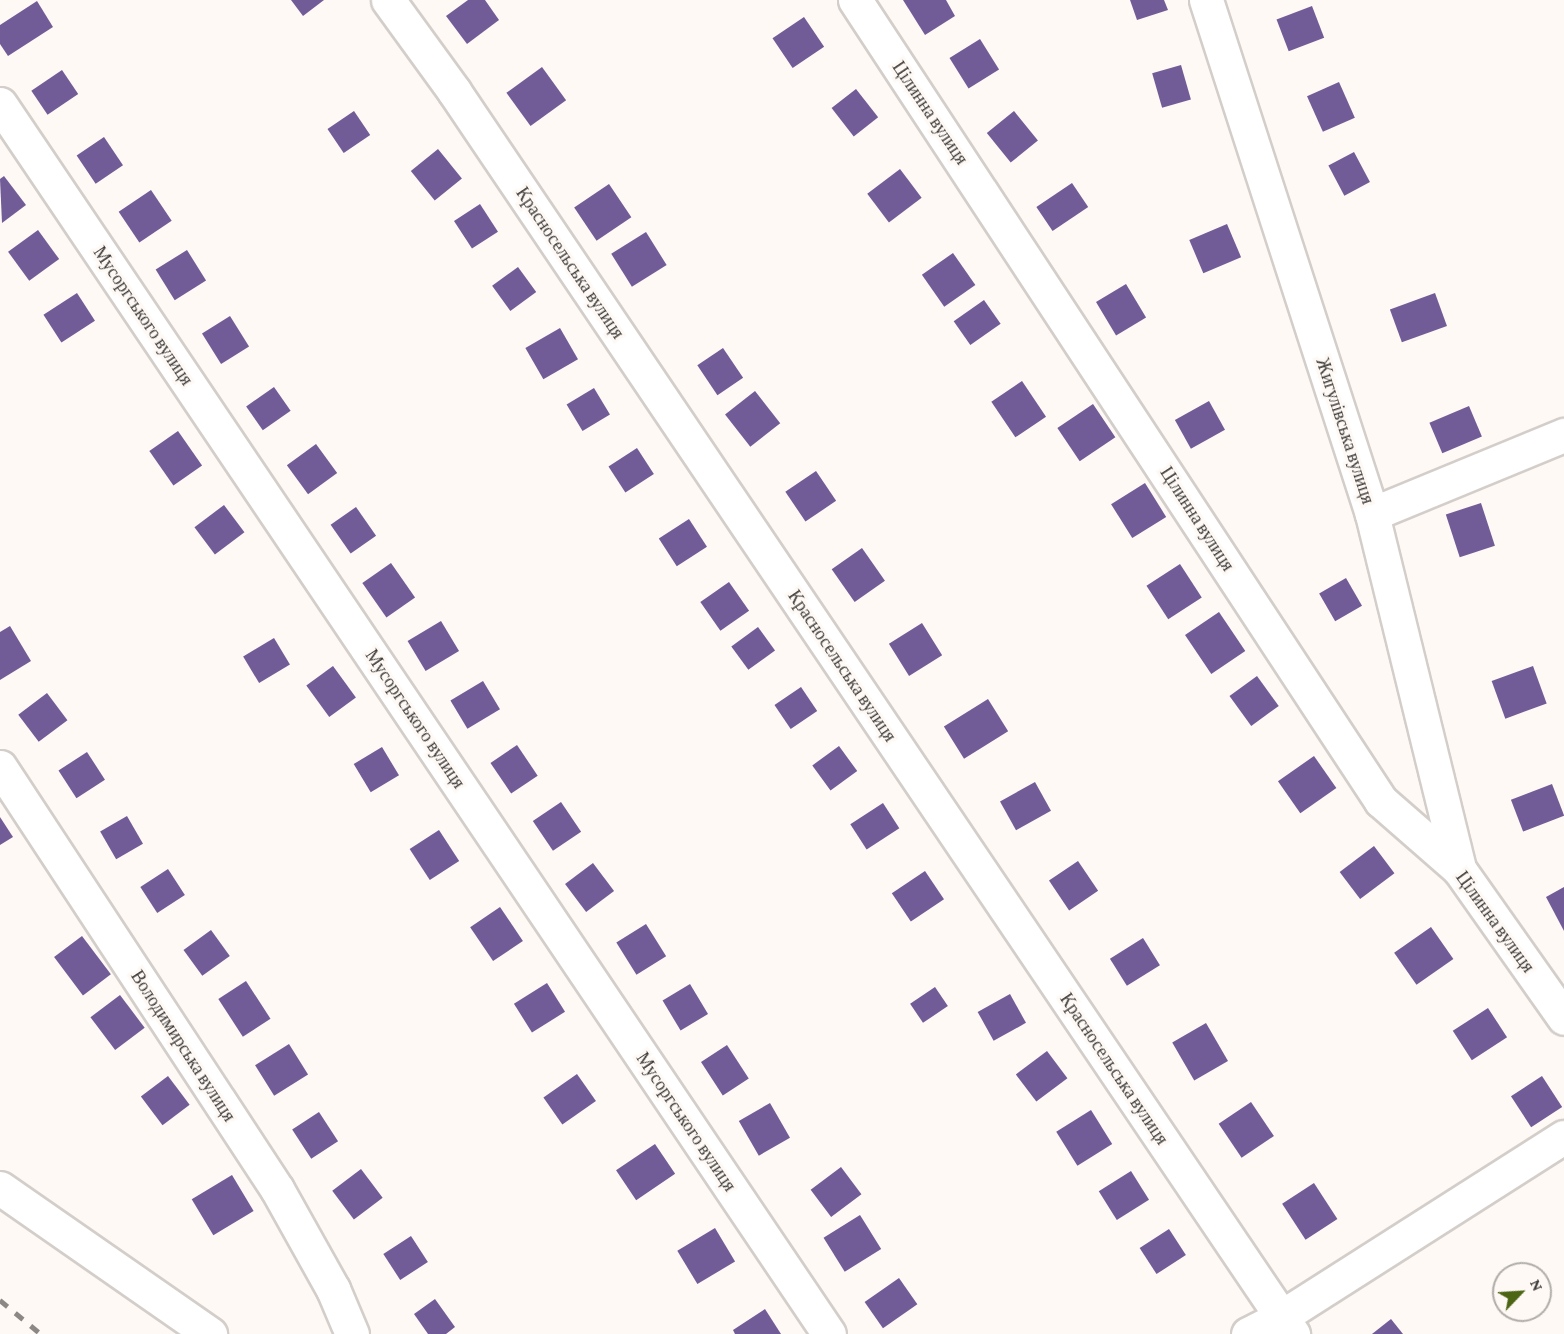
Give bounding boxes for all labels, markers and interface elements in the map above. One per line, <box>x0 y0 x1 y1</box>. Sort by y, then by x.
street label: Цілинна вулиця <box>888 57 972 169</box>
street label: Красносельська вулиця <box>511 183 629 343</box>
street label: Мусоргського вулиця <box>89 242 197 390</box>
street label: Жигулівська вулиця <box>1311 355 1379 507</box>
street label: Цілинна вулиця <box>1155 463 1239 575</box>
street label: Красносельська вулиця <box>783 586 901 746</box>
street label: Мусоргського вулиця <box>361 645 469 793</box>
street label: Цілинна вулиця <box>1451 867 1539 977</box>
street label: Володимирська вулиця <box>126 966 240 1126</box>
street label: Красносельська вулиця <box>1055 989 1173 1149</box>
street label: Мусоргського вулиця <box>632 1048 740 1196</box>
north arrow <box>1492 1262 1552 1322</box>
text: N <box>1527 1276 1547 1294</box>

